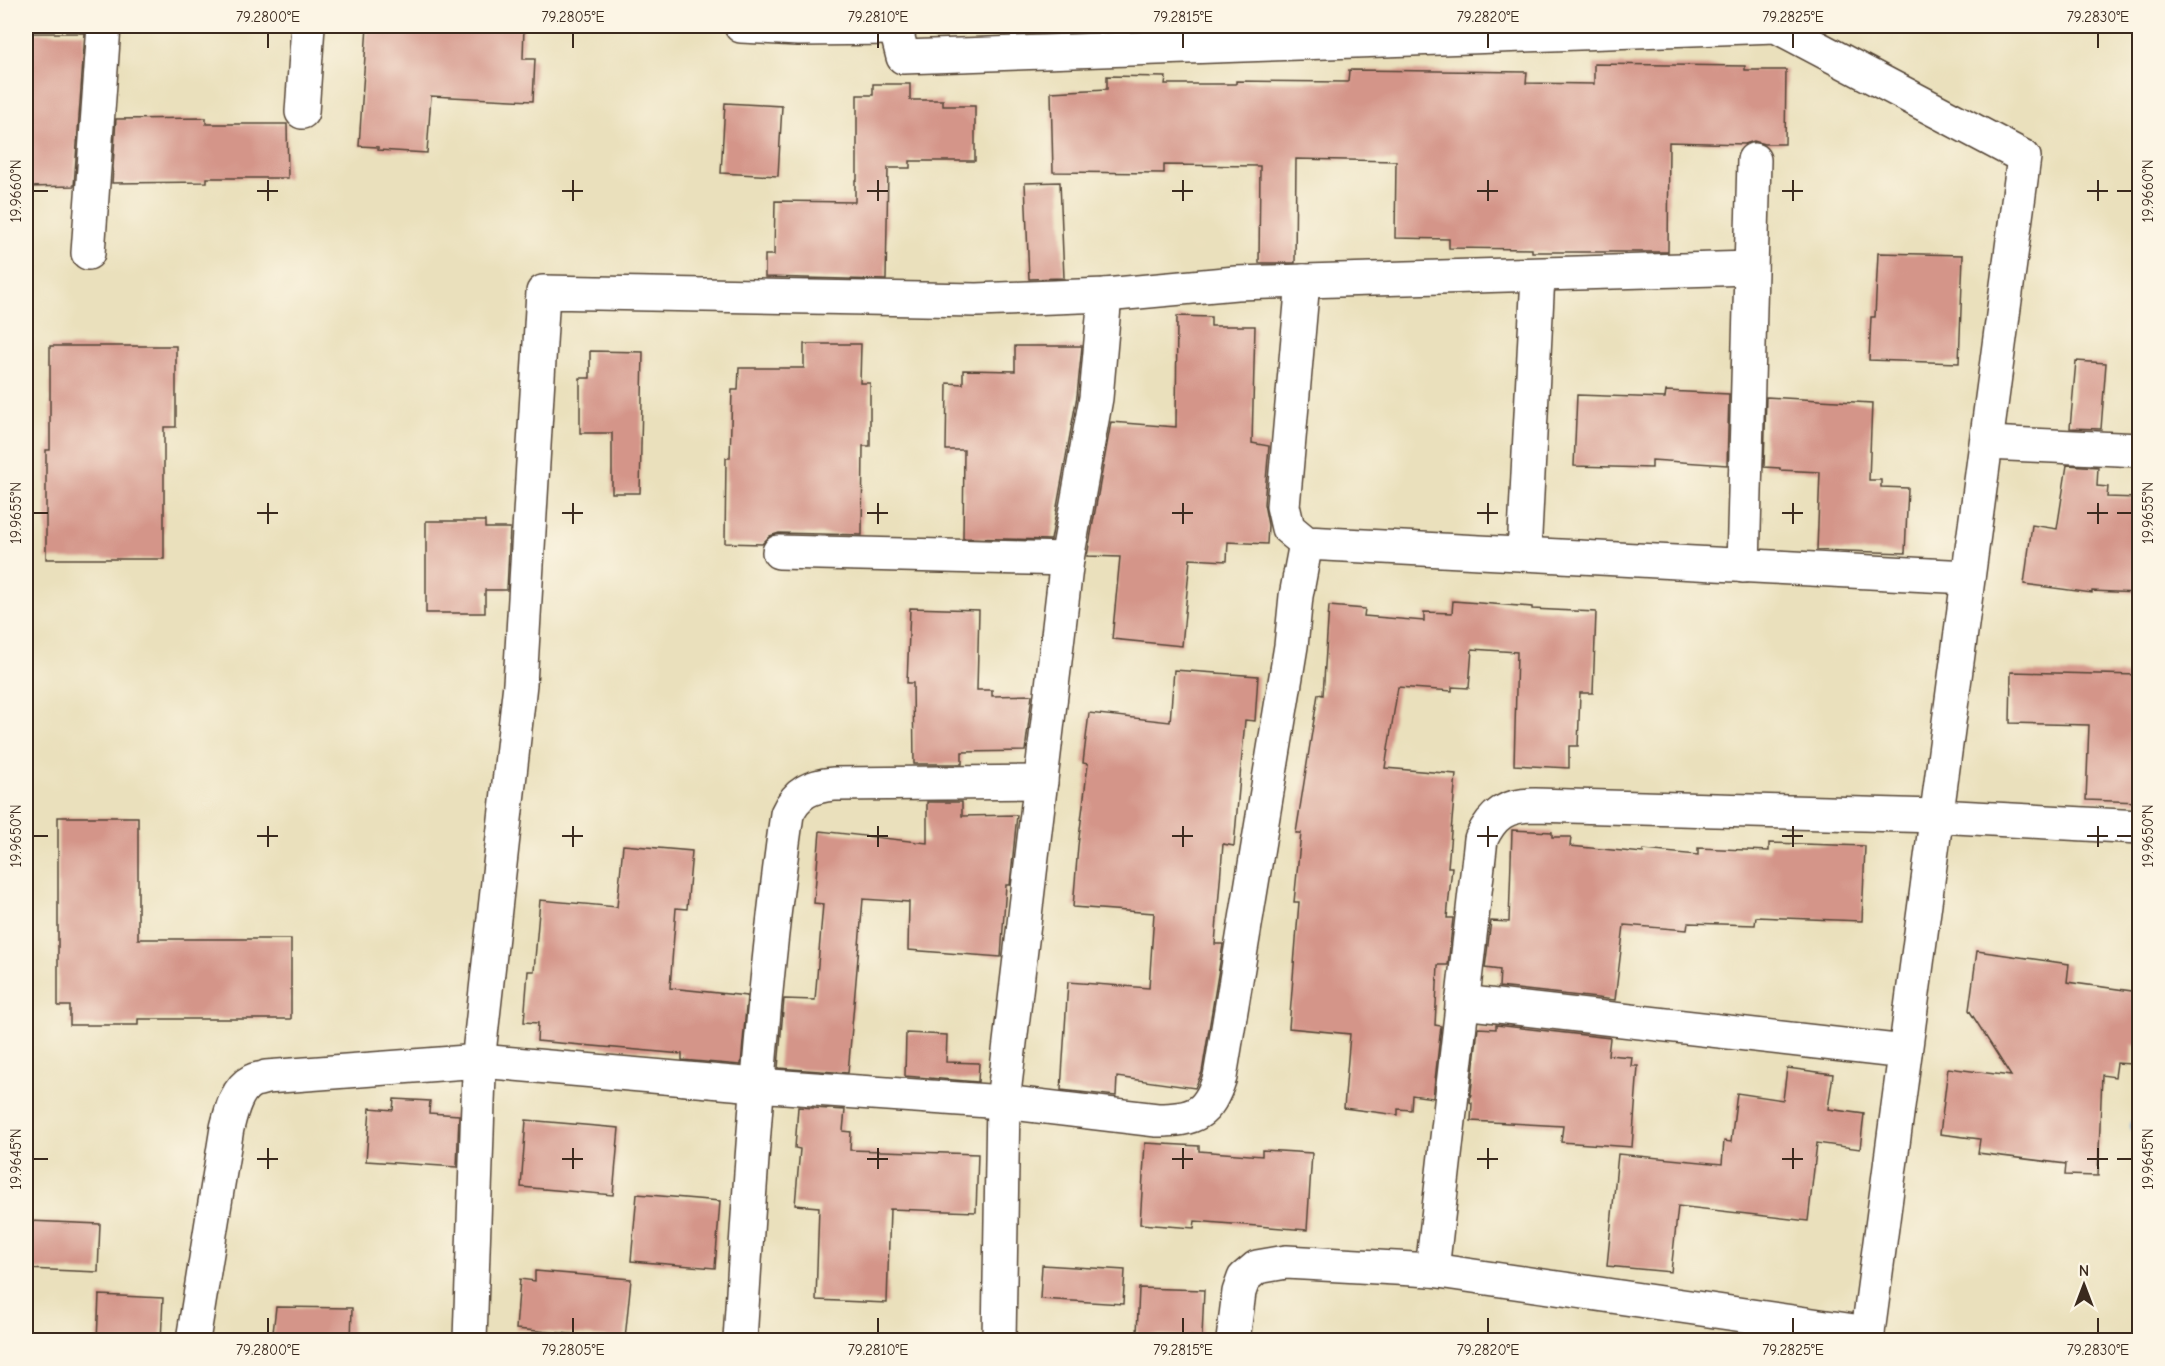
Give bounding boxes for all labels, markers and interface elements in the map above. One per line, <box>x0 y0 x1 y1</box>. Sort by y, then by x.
text: 79.2800°E <box>236 8 300 26</box>
text: 79.2805°E <box>542 8 604 26</box>
text: 79.2810°E <box>848 8 908 26</box>
text: 79.2815°E <box>1153 8 1213 26</box>
text: 79.2820°E <box>1457 8 1519 26</box>
text: 79.2825°E <box>1762 8 1824 26</box>
text: 79.2830°E <box>2067 8 2129 26</box>
text: 19.9660°N <box>7 159 25 223</box>
text: 19.9660°N <box>2139 159 2157 223</box>
text: 19.9655°N <box>7 482 25 544</box>
text: 19.9655°N <box>2139 482 2157 544</box>
text: 19.9650°N <box>7 804 25 868</box>
text: 19.9650°N <box>2139 804 2157 868</box>
text: 19.9645°N <box>7 1128 25 1190</box>
text: 19.9645°N <box>2139 1128 2157 1190</box>
north arrow <box>2054 1255 2114 1315</box>
text: N <box>2079 1262 2089 1280</box>
text: 79.2800°E <box>236 1341 300 1359</box>
text: 79.2805°E <box>542 1341 604 1359</box>
text: 79.2810°E <box>848 1341 908 1359</box>
text: 79.2815°E <box>1153 1341 1213 1359</box>
text: 79.2820°E <box>1457 1341 1519 1359</box>
text: 79.2825°E <box>1762 1341 1824 1359</box>
text: 79.2830°E <box>2067 1341 2129 1359</box>

